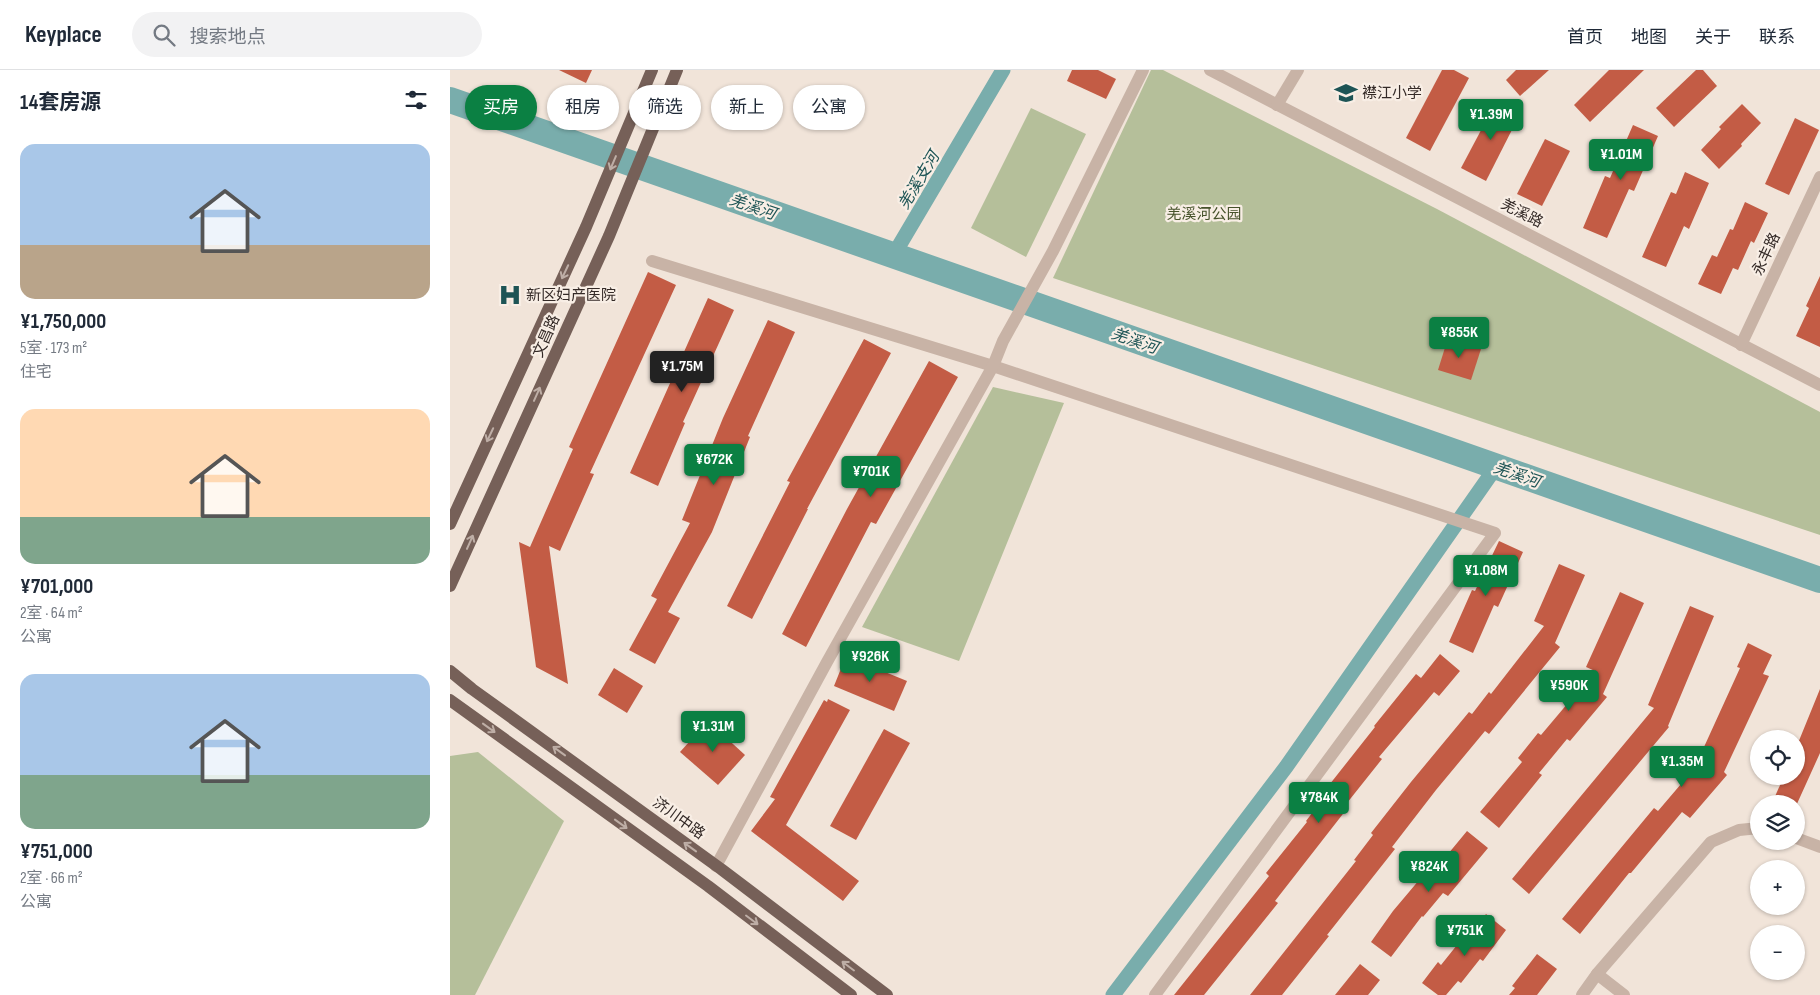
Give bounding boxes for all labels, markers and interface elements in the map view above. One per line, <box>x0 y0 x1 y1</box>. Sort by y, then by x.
search box <box>132 12 482 57</box>
text: Keyplace <box>25 20 102 49</box>
icon: search <box>150 21 178 49</box>
text: 搜索地点 <box>190 26 266 49</box>
text: 首页 <box>1567 27 1603 48</box>
text: 地图 <box>1631 27 1667 48</box>
text: 关于 <box>1695 27 1731 48</box>
text: 联系 <box>1759 27 1795 48</box>
school or university icon: 襟江小学 <box>1333 80 1359 106</box>
place label: 襟江小学 <box>1362 84 1422 103</box>
chip: 买房 <box>465 85 537 130</box>
chip: 租房 <box>547 85 619 130</box>
chip: 筛选 <box>629 85 701 130</box>
chip: 新上 <box>711 85 783 130</box>
chip: 公寓 <box>793 85 865 130</box>
icon: filters <box>402 86 430 114</box>
text: 14套房源 <box>20 90 101 115</box>
pin: ¥1.39M <box>1450 98 1532 141</box>
text: ¥1.39M <box>1469 105 1513 124</box>
pin: ¥1.01M <box>1580 138 1662 181</box>
text: ¥1.01M <box>1600 145 1642 164</box>
water label: 羌溪支河 <box>895 146 945 213</box>
one-way arrow <box>608 155 618 170</box>
icon: home <box>180 176 270 266</box>
water label: 羌溪河 <box>727 191 781 225</box>
street label: 羌溪路 <box>1497 195 1546 232</box>
park label: 羌溪河公园 <box>1166 205 1242 224</box>
street label: 永丰路 <box>1748 230 1785 279</box>
one-way arrow <box>560 264 570 279</box>
hospital icon: 新区妇产医院 <box>497 282 523 308</box>
place label: 新区妇产医院 <box>526 286 616 305</box>
text: ¥1,750,000 <box>20 309 106 334</box>
street label: 文昌路 <box>529 312 564 361</box>
pin: ¥855K <box>1424 316 1494 359</box>
text: ¥855K <box>1440 323 1478 342</box>
water label: 羌溪河 <box>1109 325 1163 359</box>
text: 5室 · 173 m² <box>20 339 87 358</box>
pin: ¥1.75M <box>641 350 723 393</box>
text: ¥1.75M <box>661 357 703 376</box>
text: 住宅 <box>20 363 52 382</box>
one-way arrow <box>533 387 543 402</box>
one-way arrow <box>485 427 495 442</box>
icon: home <box>180 441 270 531</box>
pin: ¥672K <box>679 444 749 486</box>
text: ¥672K <box>695 450 733 469</box>
pin: ¥701K <box>836 456 906 498</box>
water label: 羌溪河 <box>1491 459 1545 493</box>
text: ¥701K <box>852 462 890 481</box>
one-way arrow <box>466 535 476 550</box>
pin: ¥1.08M <box>1445 554 1527 597</box>
text: ¥1.08M <box>1464 561 1508 580</box>
text: ¥701,000 <box>20 574 93 599</box>
text: 2室 · 64 m² <box>20 604 83 623</box>
text: 公寓 <box>20 628 52 647</box>
pin: ¥926K <box>835 640 905 683</box>
text: ¥926K <box>851 647 889 666</box>
pin: ¥590K <box>1534 670 1604 712</box>
text: ¥590K <box>1550 676 1588 695</box>
icon: home <box>180 706 270 796</box>
pin: ¥1.31M <box>672 710 754 753</box>
text: ¥1.31M <box>692 717 734 736</box>
one-way arrow <box>482 723 496 733</box>
map controls <box>1750 730 1805 980</box>
button: locate <box>1750 730 1805 785</box>
one-way arrow <box>553 746 566 757</box>
pin: ¥1.35M <box>1641 746 1723 788</box>
text: ¥1.35M <box>1661 752 1703 771</box>
pin: ¥784K <box>1284 782 1354 824</box>
text: ¥784K <box>1300 788 1338 807</box>
street label: 济川中路 <box>649 793 709 844</box>
button: layers <box>1750 795 1805 850</box>
one-way arrow <box>614 819 628 829</box>
text: ¥751,000 <box>20 839 93 864</box>
one-way arrow <box>683 842 697 852</box>
pin: ¥824K <box>1394 850 1464 893</box>
text: ¥824K <box>1410 857 1448 876</box>
button: + <box>1750 860 1805 915</box>
text: 2室 · 66 m² <box>20 869 83 888</box>
text: 公寓 <box>20 893 52 912</box>
pin: ¥751K <box>1430 914 1500 957</box>
one-way arrow <box>745 915 759 925</box>
text: ¥751K <box>1447 921 1483 940</box>
button: − <box>1750 925 1805 980</box>
one-way arrow <box>842 960 855 971</box>

